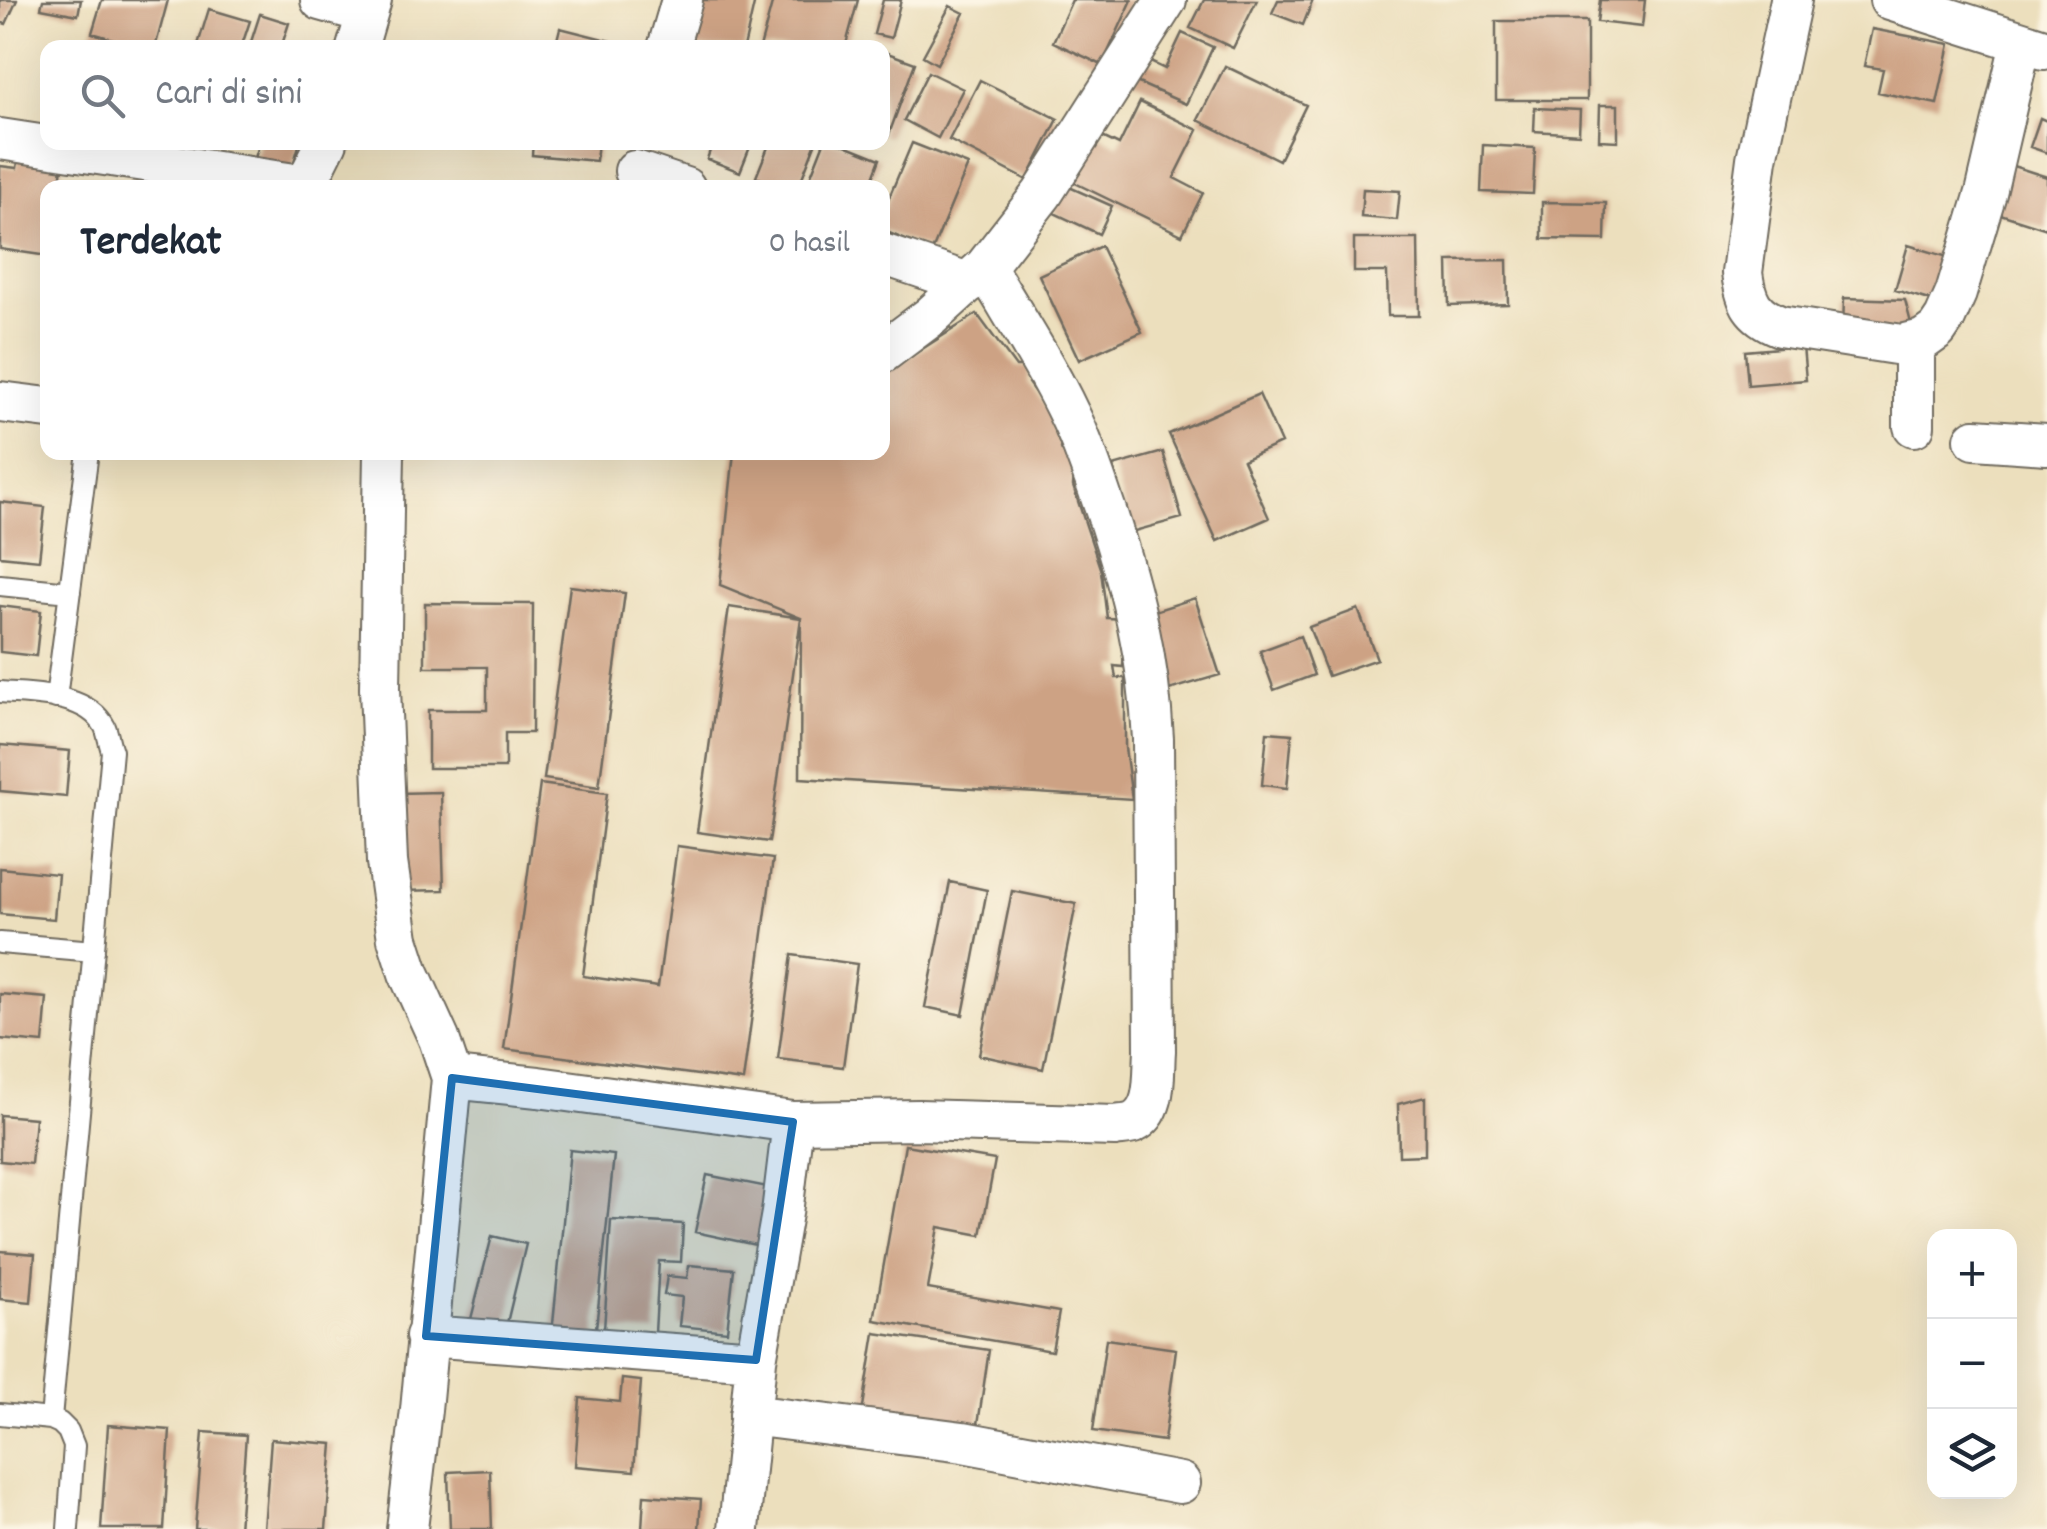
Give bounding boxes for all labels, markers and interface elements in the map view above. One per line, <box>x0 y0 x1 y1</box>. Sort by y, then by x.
search box <box>40 40 890 150</box>
icon: search <box>75 68 130 123</box>
text: Cari di sini <box>155 68 302 123</box>
text: Terdekat <box>80 215 221 275</box>
text: 0 hasil <box>769 222 850 268</box>
map controls <box>1927 1229 2017 1499</box>
button: + <box>1927 1229 2017 1319</box>
button: − <box>1927 1319 2017 1409</box>
button: layers <box>1927 1409 2017 1499</box>

